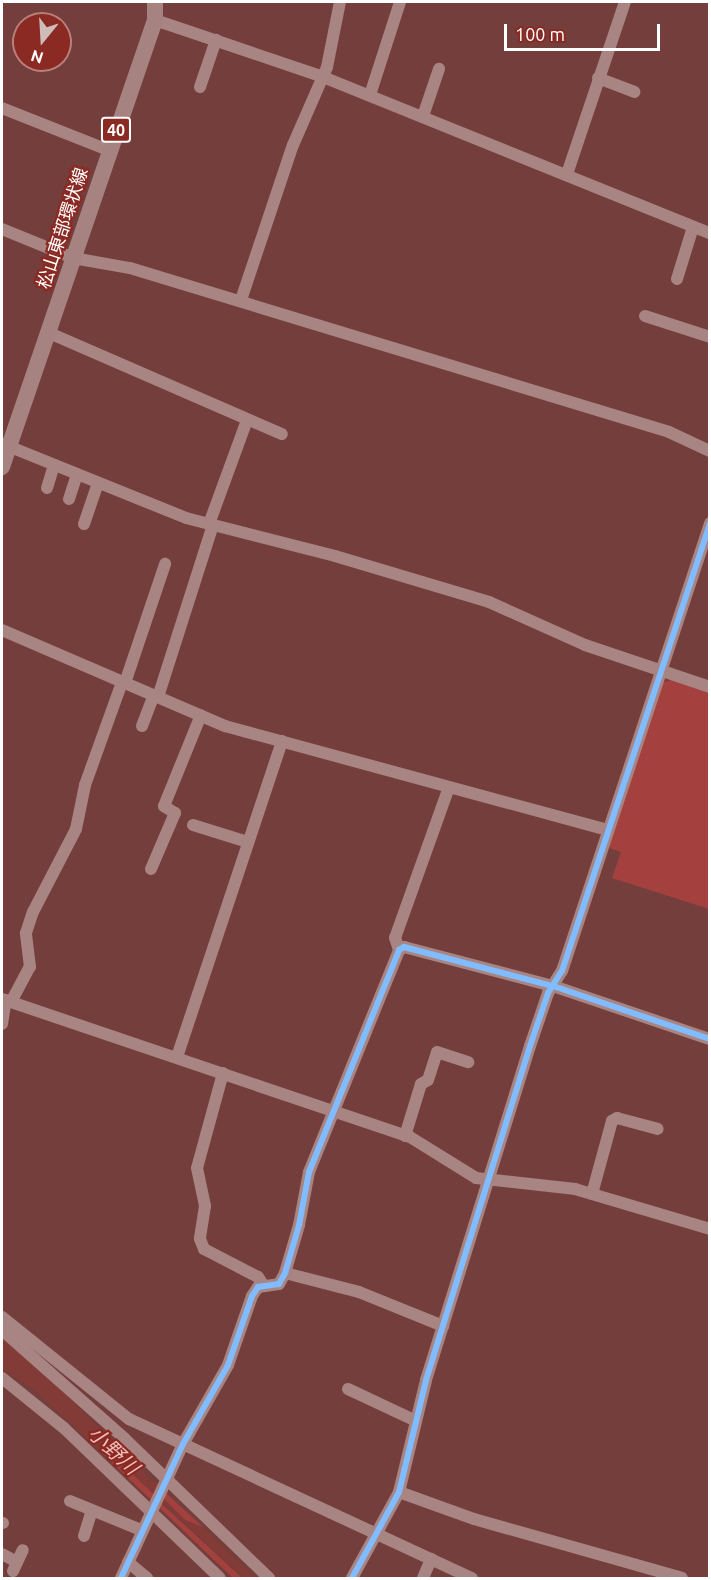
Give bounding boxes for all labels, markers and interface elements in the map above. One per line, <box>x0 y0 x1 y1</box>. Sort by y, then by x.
north arrow <box>12 12 72 72</box>
scale bar <box>507 12 663 50</box>
text: 100 m <box>515 24 565 44</box>
text: N <box>29 47 46 68</box>
road number: 40 <box>100 117 132 143</box>
street label: 松山東部環状線 <box>32 165 92 291</box>
water label: 小野川 <box>84 1421 144 1479</box>

